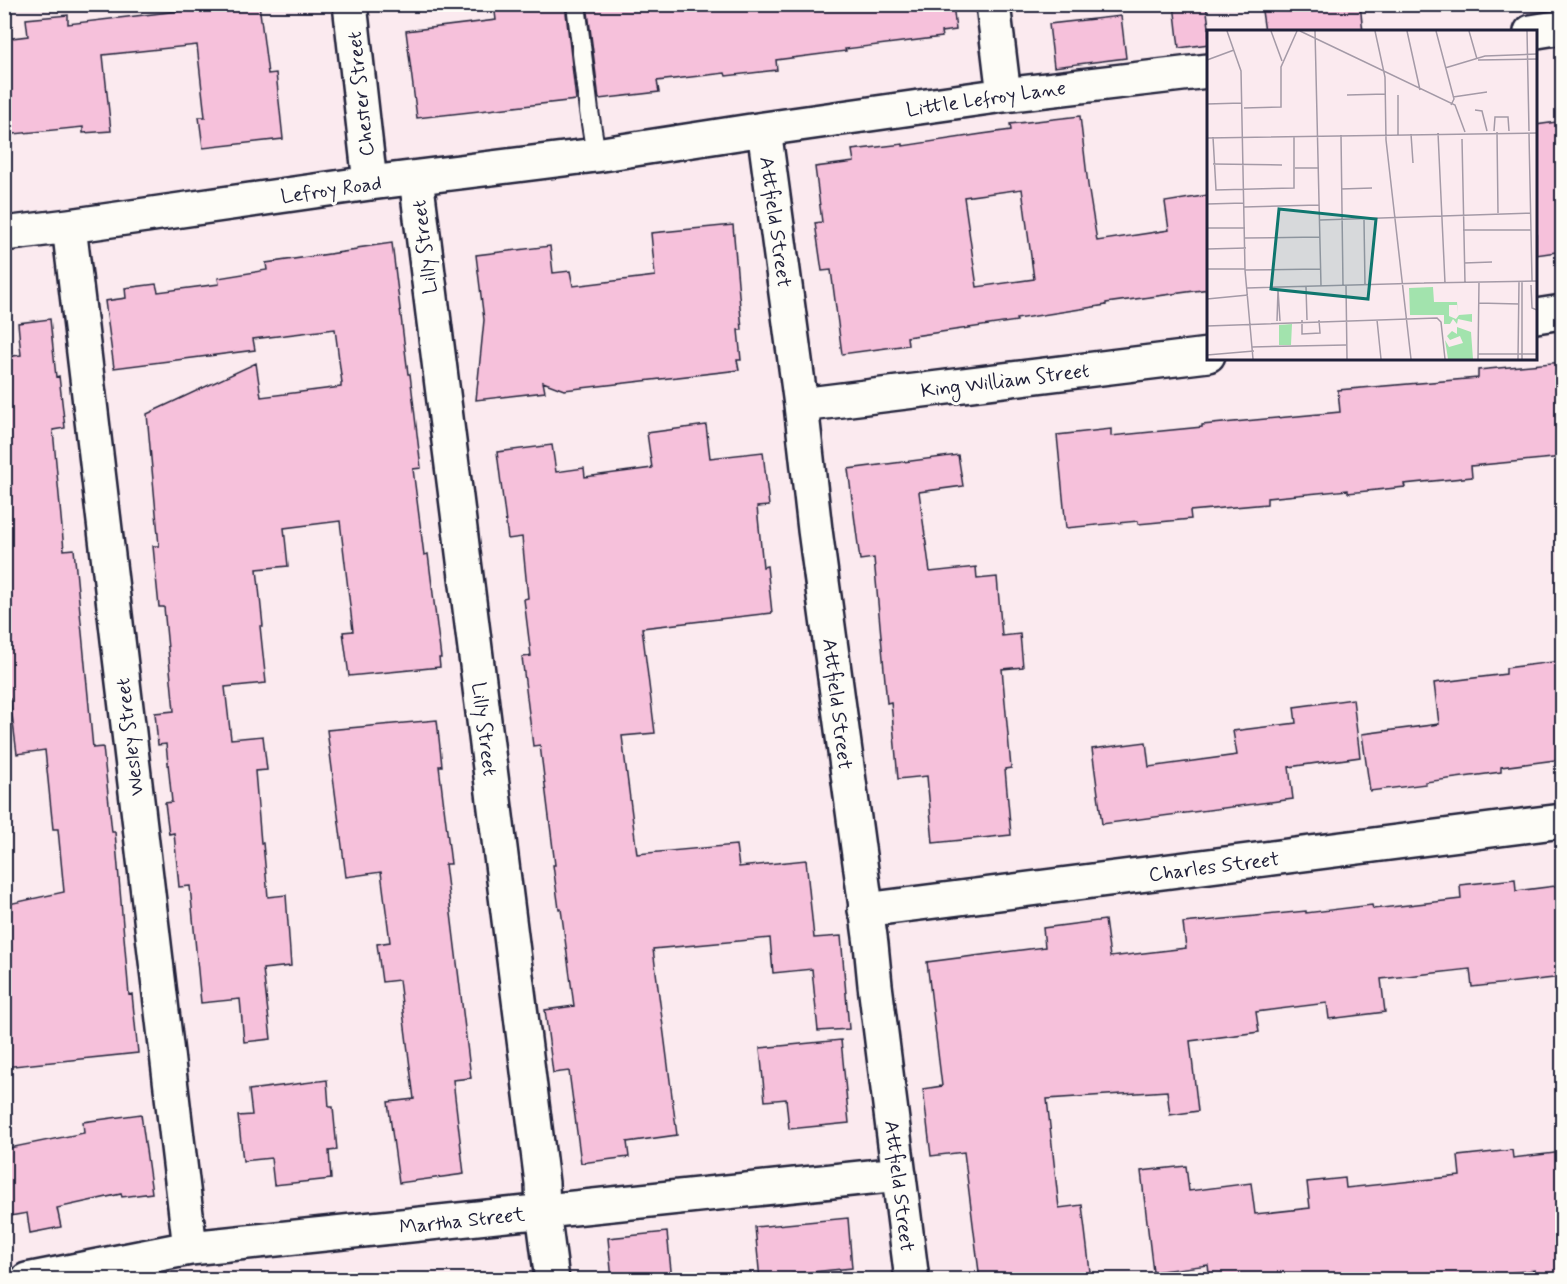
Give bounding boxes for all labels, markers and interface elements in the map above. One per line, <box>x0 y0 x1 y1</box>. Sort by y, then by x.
street label: Chester Street <box>341 30 381 158</box>
inset map <box>1207 30 1537 360</box>
street label: Little Lefroy Lane <box>905 75 1068 124</box>
street label: Attfield Street <box>752 155 797 289</box>
street label: Lefroy Road <box>279 170 383 211</box>
street label: Lilly Street <box>406 198 445 295</box>
street label: King William Street <box>919 358 1091 406</box>
street label: Attfield Street <box>815 637 858 771</box>
street label: Wesley Street <box>110 676 151 797</box>
street label: Lilly Street <box>464 681 503 778</box>
street label: Charles Street <box>1147 846 1281 889</box>
street label: Attfield Street <box>877 1119 920 1253</box>
street label: Martha Street <box>398 1201 526 1241</box>

